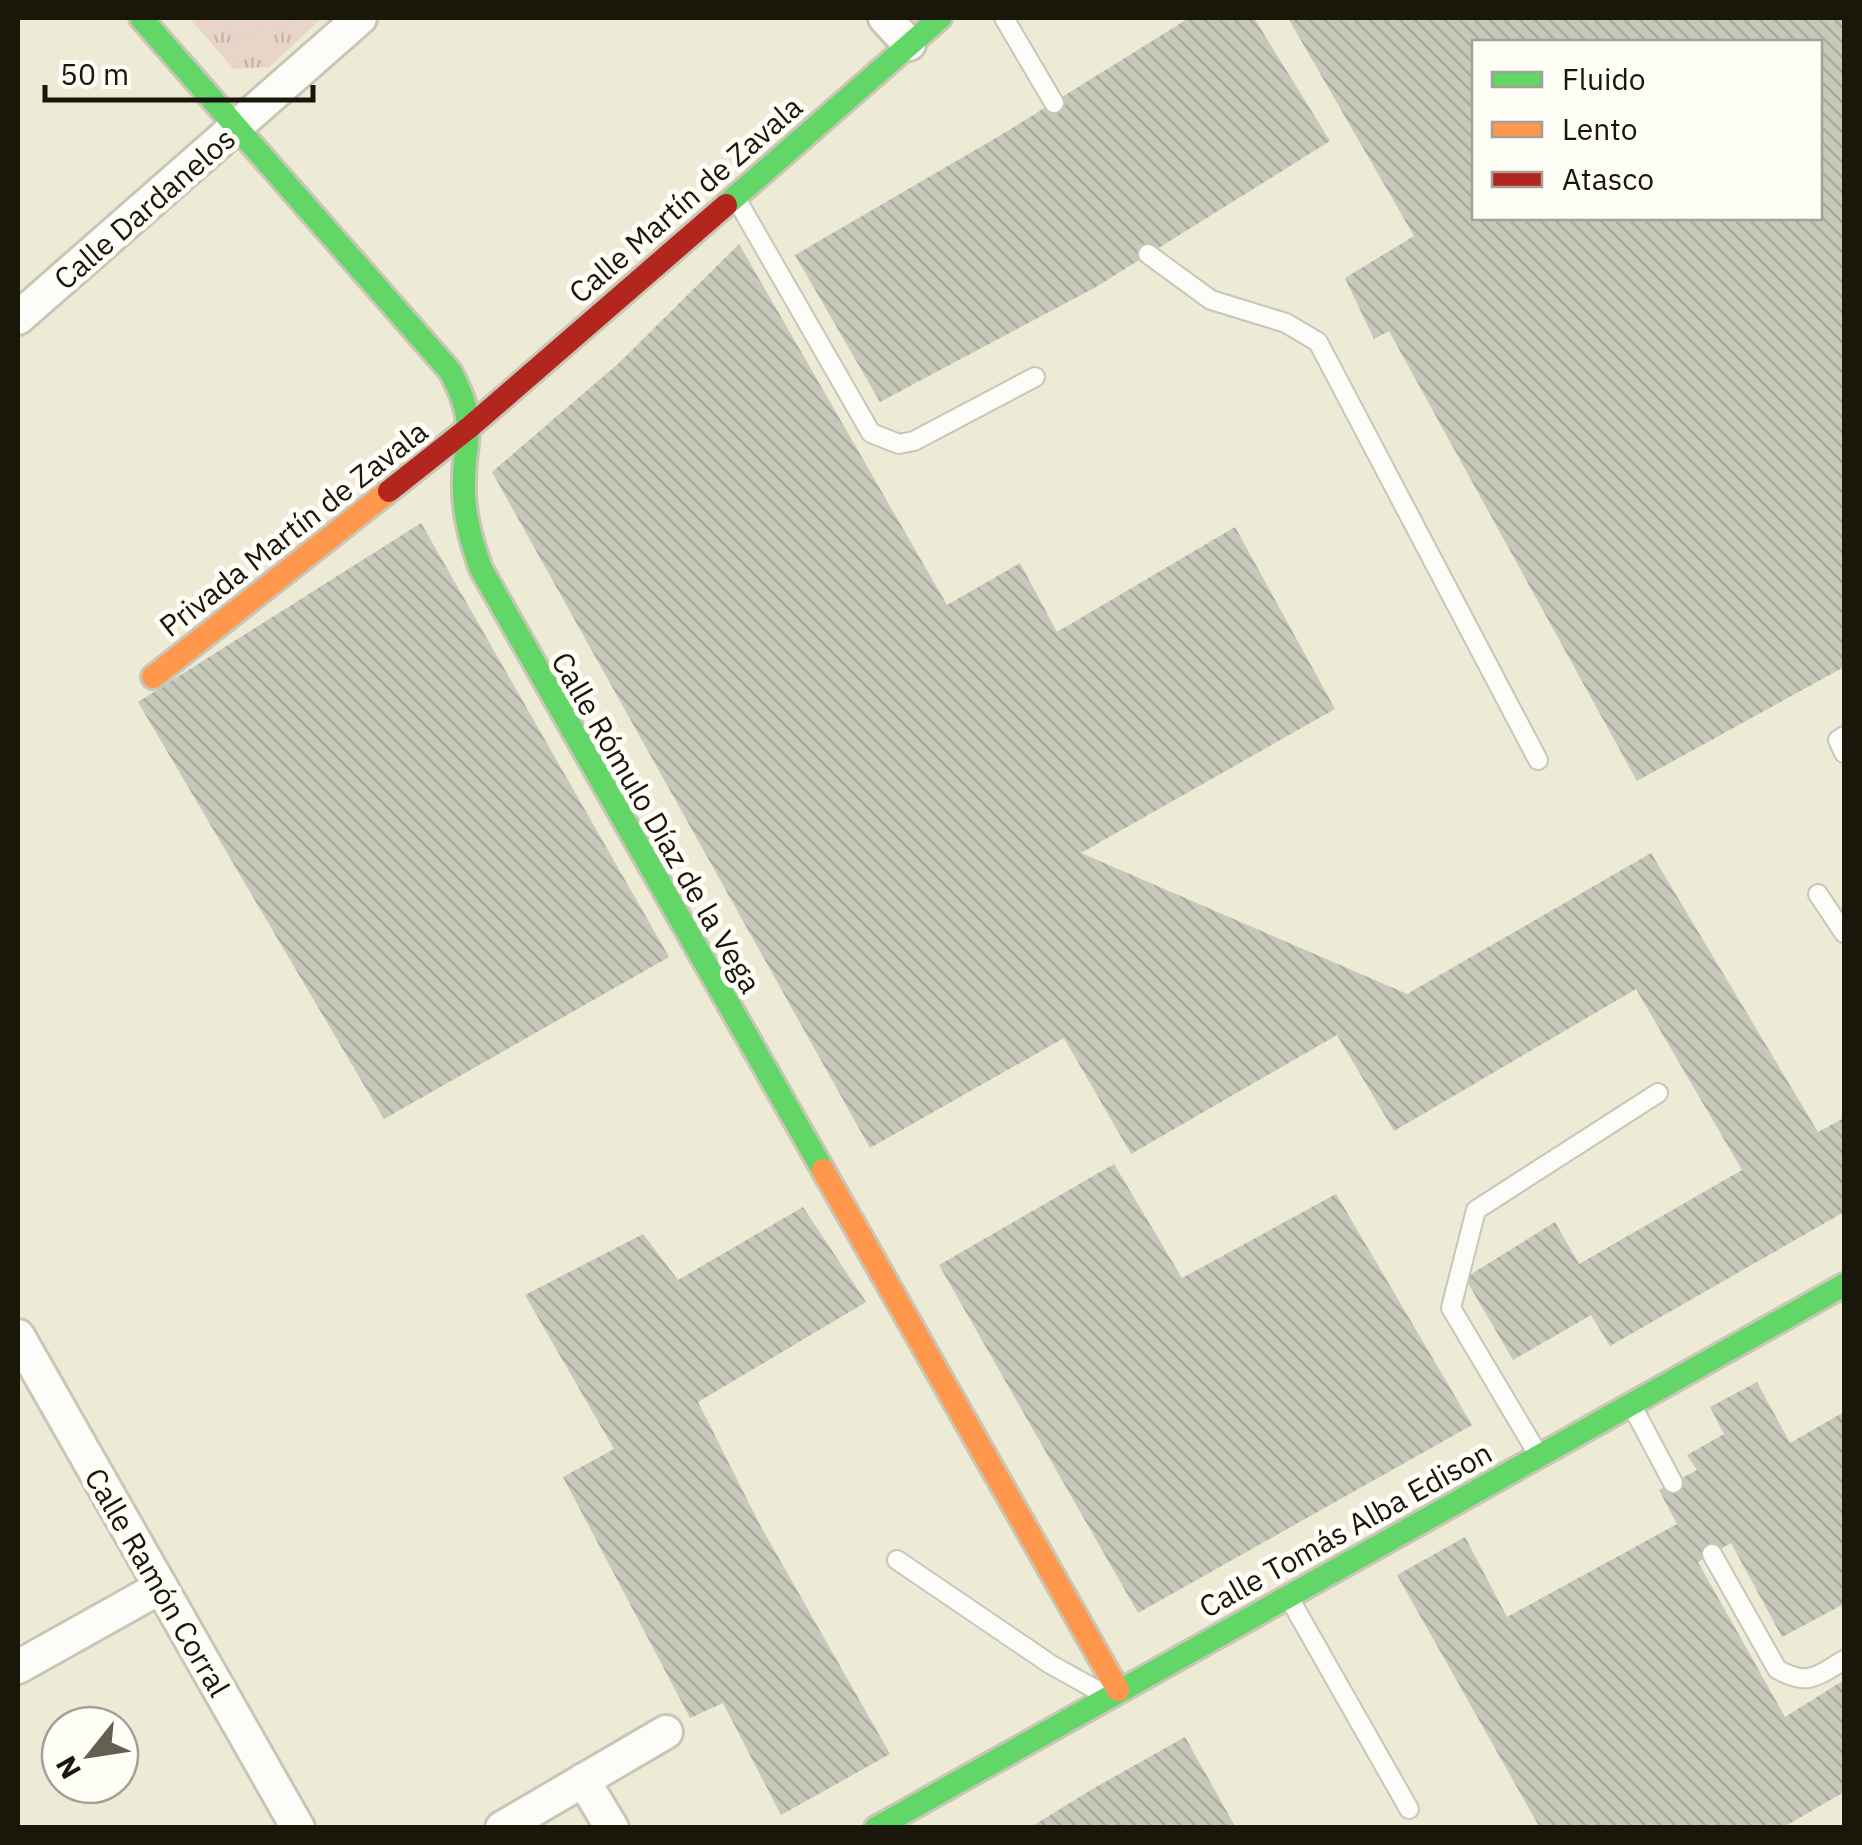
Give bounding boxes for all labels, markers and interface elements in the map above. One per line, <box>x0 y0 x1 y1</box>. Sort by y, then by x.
scale bar <box>45 40 312 102</box>
legend <box>1472 40 1822 220</box>
text: 50 m <box>60 54 129 93</box>
text: Fluido <box>1562 59 1646 98</box>
street label: Calle Martín de Zavala <box>560 87 810 311</box>
text: Lento <box>1562 109 1637 148</box>
street label: Calle Dardanelos <box>45 119 243 297</box>
text: Atasco <box>1562 159 1654 198</box>
street label: Privada Martín de Zavala <box>151 411 435 645</box>
street label: Calle Rómulo Díaz de la Vega <box>543 644 771 1000</box>
street label: Calle Tomás Alba Edison <box>1192 1432 1498 1626</box>
street label: Calle Ramón Corral <box>77 1461 239 1703</box>
north arrow <box>40 1705 140 1805</box>
text: N <box>47 1750 89 1786</box>

